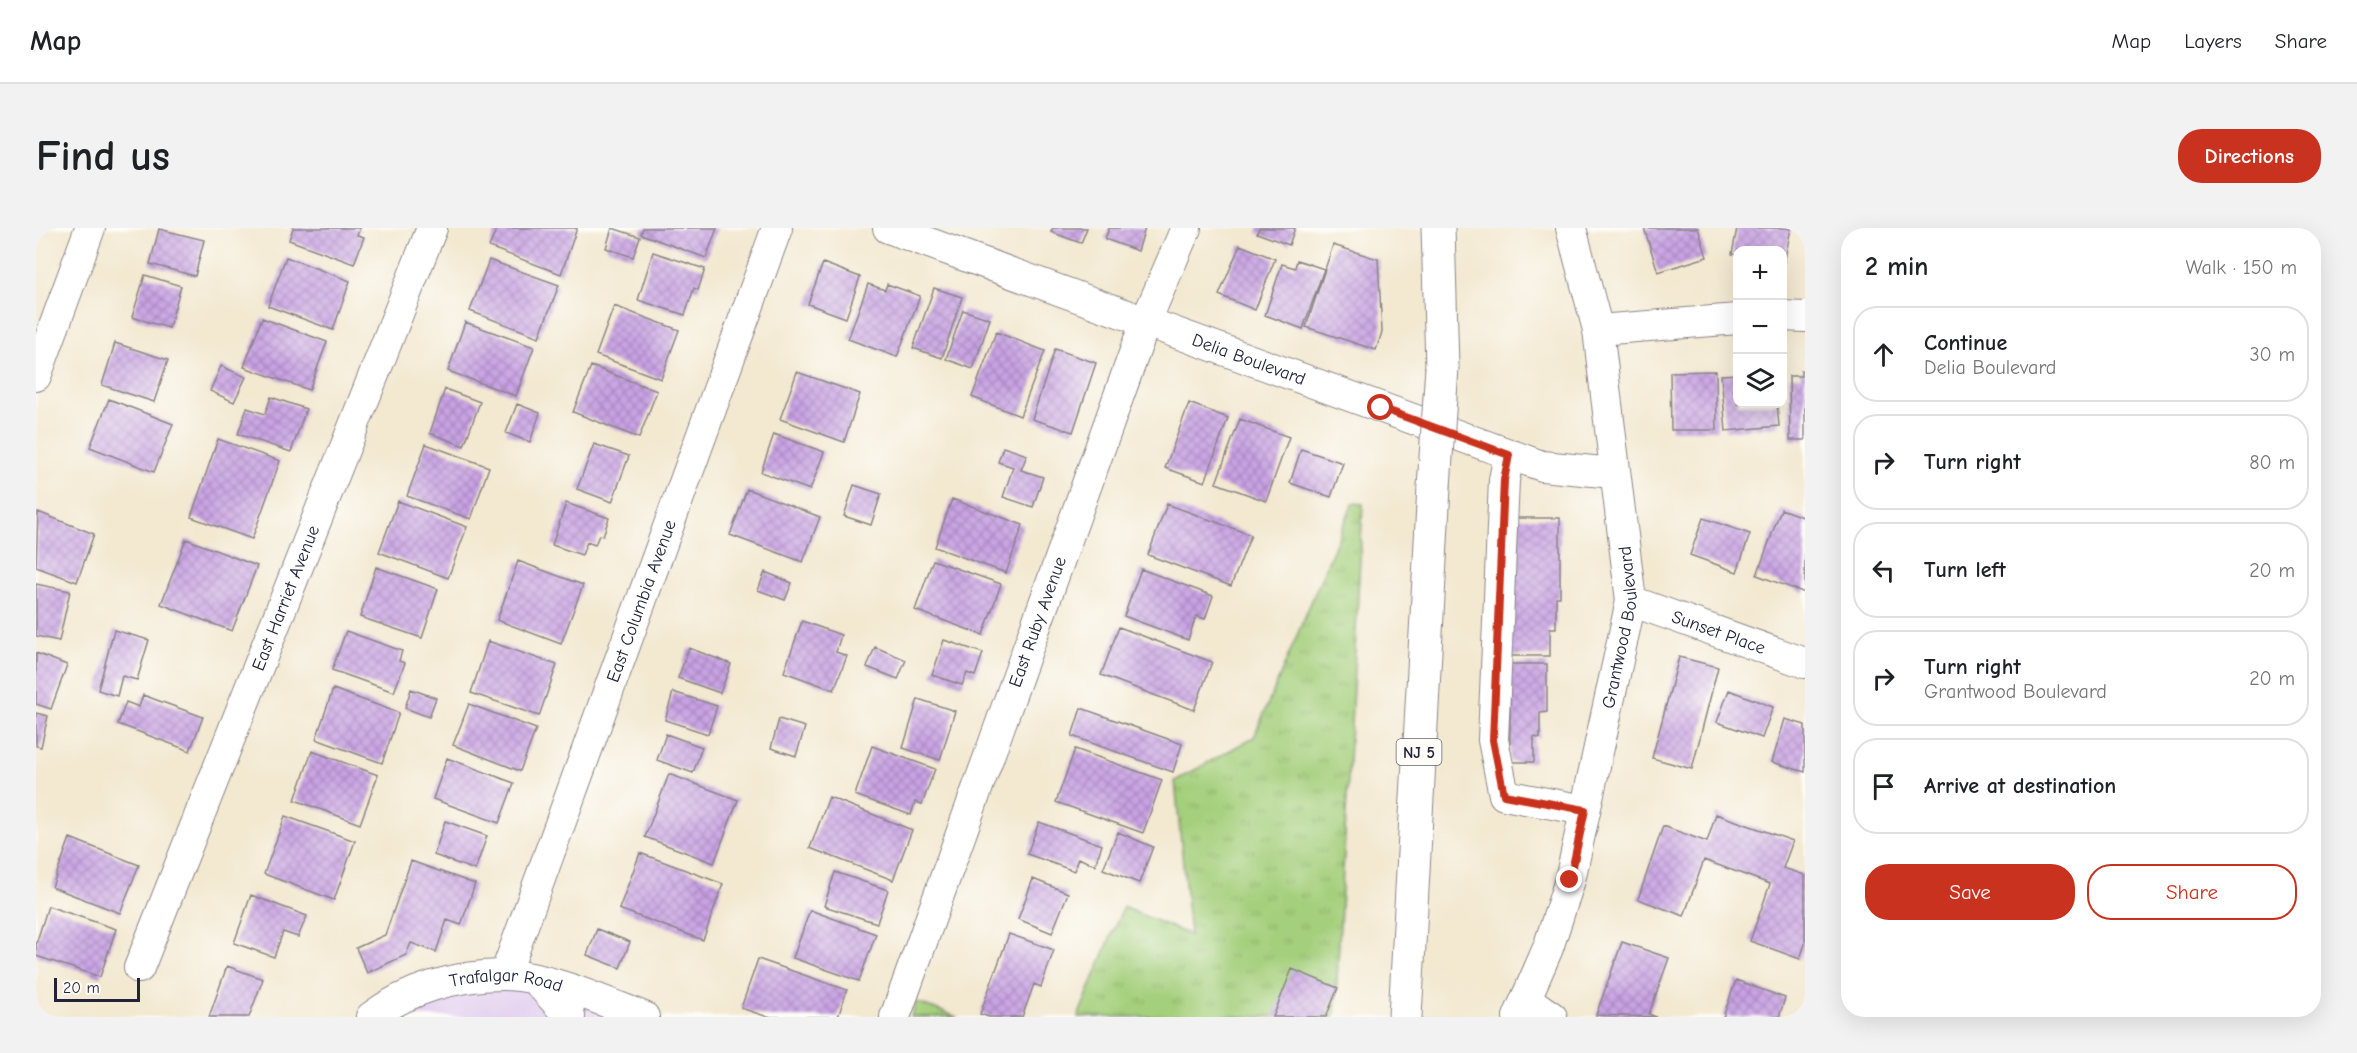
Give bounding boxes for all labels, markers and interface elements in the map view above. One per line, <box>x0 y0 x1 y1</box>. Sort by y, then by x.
text: Map <box>30 25 81 57</box>
text: Map <box>2112 29 2151 53</box>
text: Layers <box>2184 29 2242 53</box>
text: Share <box>2275 29 2327 53</box>
button: Directions <box>2178 129 2321 183</box>
text: Find us <box>36 132 170 181</box>
map controls <box>1733 246 1787 408</box>
button: + <box>1733 246 1787 300</box>
text: 2 min <box>1865 252 1928 282</box>
text: Walk · 150 m <box>2186 256 2297 279</box>
button: − <box>1733 300 1787 354</box>
street label: Delia Boulevard <box>1189 330 1308 390</box>
text: Continue <box>1924 330 2007 356</box>
icon: ahead <box>1867 338 1900 371</box>
text: 30 m <box>2249 343 2295 366</box>
button: layers <box>1733 354 1787 408</box>
text: Delia Boulevard <box>1924 356 2056 379</box>
route start <box>1367 394 1393 420</box>
icon: right <box>1867 446 1900 479</box>
text: Turn right <box>1924 449 2021 475</box>
text: 80 m <box>2249 451 2295 474</box>
street label: East Columbia Avenue <box>602 517 681 685</box>
street label: East Harriet Avenue <box>248 522 324 674</box>
street label: Grantwood Boulevard <box>1598 545 1642 710</box>
street label: East Ruby Avenue <box>1005 554 1071 690</box>
icon: left <box>1867 554 1900 587</box>
text: Turn left <box>1924 557 2006 583</box>
text: 20 m <box>2249 559 2295 582</box>
street label: Sunset Place <box>1669 606 1768 659</box>
text: Turn right <box>1924 654 2021 680</box>
icon: right <box>1867 662 1900 695</box>
text: 20 m <box>2249 667 2295 690</box>
text: Grantwood Boulevard <box>1924 680 2107 703</box>
road number: NJ 5 <box>1396 739 1442 765</box>
icon: arrive <box>1867 770 1900 803</box>
text: Arrive at destination <box>1924 773 2116 799</box>
button: Save <box>1865 864 2075 920</box>
button: Share <box>2087 864 2297 920</box>
route end <box>1556 866 1582 892</box>
street label: Trafalgar Road <box>447 965 565 997</box>
scale bar <box>54 975 140 1002</box>
text: 20 m <box>63 979 100 997</box>

